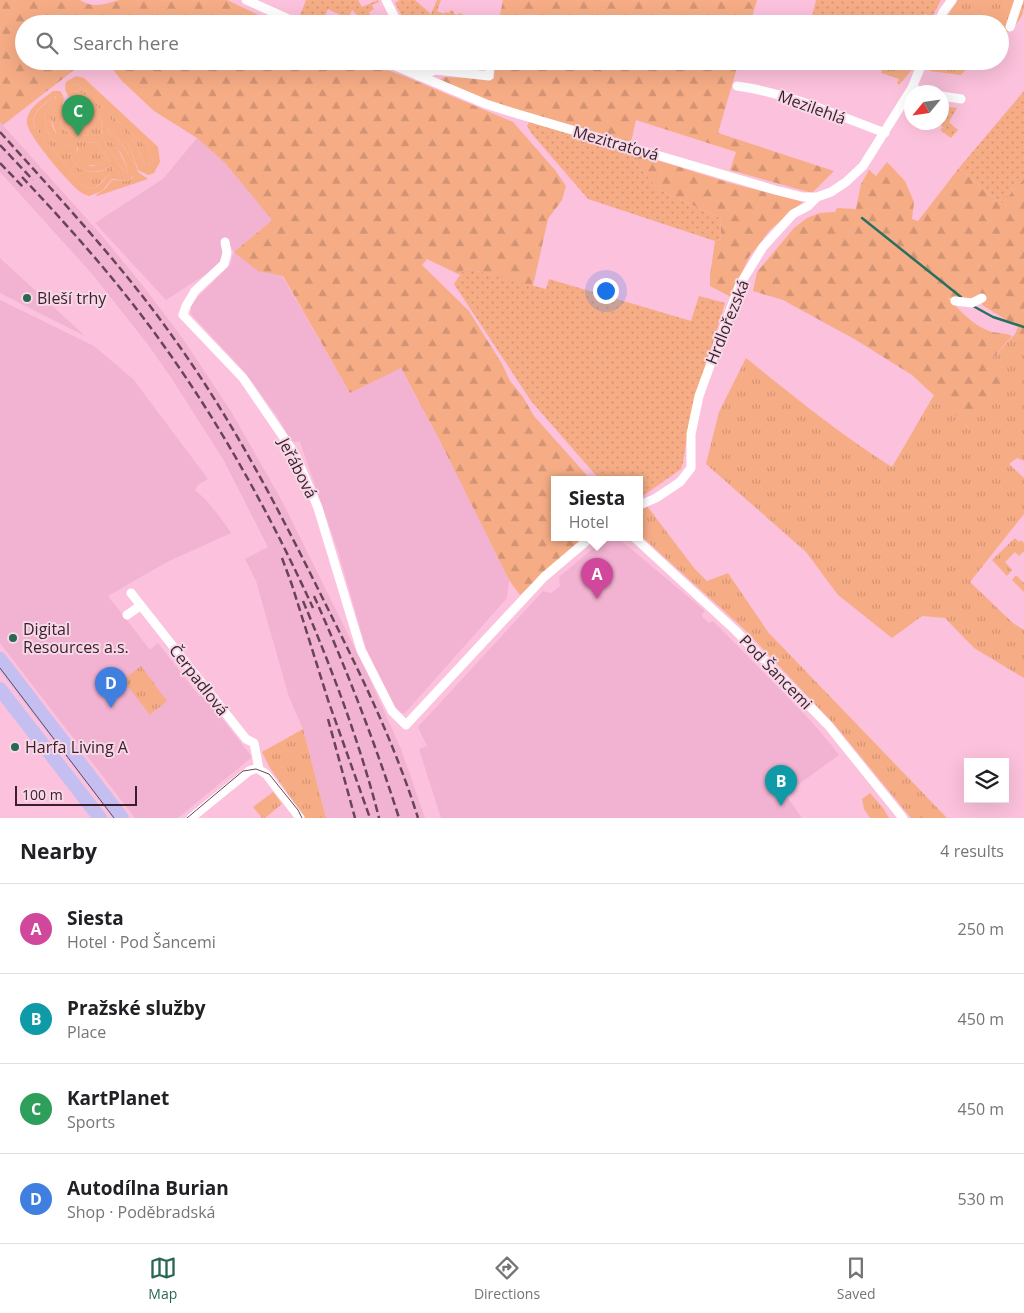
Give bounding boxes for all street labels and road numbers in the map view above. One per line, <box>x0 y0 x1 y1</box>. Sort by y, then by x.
street label: Mezilehlá <box>775 85 849 129</box>
street label: Mezitraťová <box>571 120 661 166</box>
street label: Hrdlořezská <box>700 276 754 368</box>
street label: Jeřábová <box>273 432 323 502</box>
street label: Pod Šancemi <box>735 630 817 714</box>
street label: Čerpadlová <box>164 640 234 720</box>

